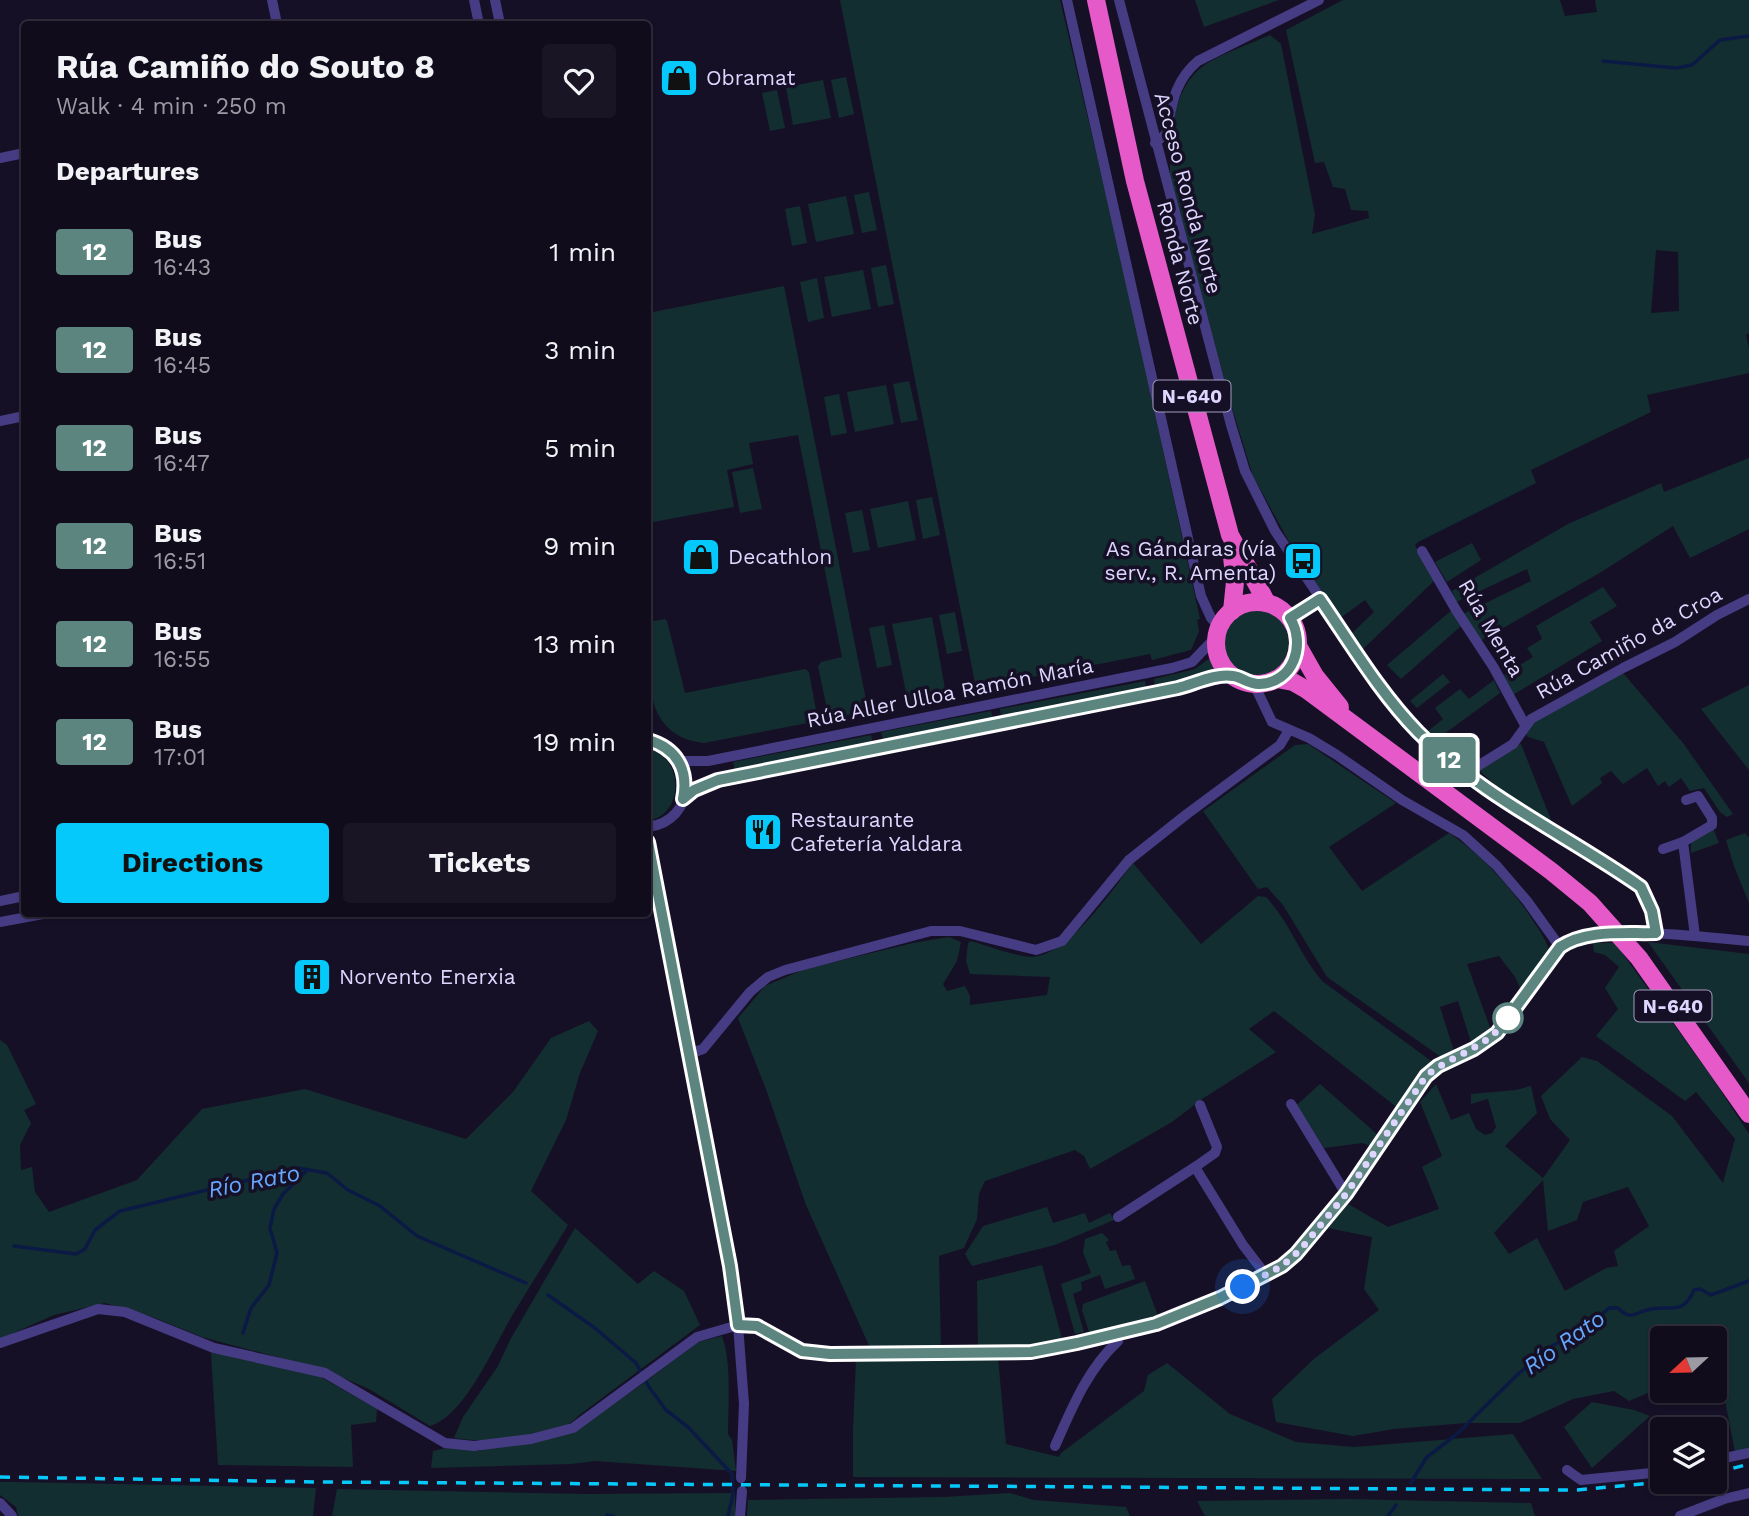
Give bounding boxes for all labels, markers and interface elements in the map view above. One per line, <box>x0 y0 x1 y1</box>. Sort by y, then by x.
button: heart <box>542 44 616 118</box>
text: Rúa Camiño do Souto 8 <box>56 47 435 86</box>
shop icon: Obramat <box>658 57 700 99</box>
place label: Obramat <box>706 65 795 90</box>
street label: Acceso Ronda Norte <box>1149 89 1227 297</box>
text: Walk · 4 min · 250 m <box>56 93 287 120</box>
text: Departures <box>56 156 199 186</box>
street label: Ronda Norte <box>1151 198 1209 328</box>
text: Bus <box>154 224 202 254</box>
text: 1 min <box>549 237 616 267</box>
text: 12 <box>82 238 107 266</box>
text: 16:43 <box>154 254 211 281</box>
text: Bus <box>154 322 202 352</box>
text: 3 min <box>544 335 616 365</box>
text: 12 <box>82 336 107 364</box>
text: 16:45 <box>154 352 211 379</box>
road number: N-640 <box>1154 380 1230 412</box>
text: Bus <box>154 420 202 450</box>
text: 5 min <box>544 433 616 463</box>
text: 12 <box>82 434 107 462</box>
text: 16:47 <box>154 450 210 477</box>
text: Bus <box>154 518 202 548</box>
text: 9 min <box>543 531 616 561</box>
text: 12 <box>82 532 107 560</box>
shop icon: Decathlon <box>680 536 722 578</box>
place label: As Gándaras (vía serv., R. Amenta) <box>1104 536 1276 585</box>
bus stop icon: As Gándaras (vía serv., R. Amenta) <box>1282 540 1324 582</box>
place label: Decathlon <box>728 544 832 569</box>
text: 16:51 <box>154 548 206 575</box>
street label: Rúa Menta <box>1453 574 1529 681</box>
street label: Rúa Camiño da Croa <box>1531 581 1726 704</box>
text: Bus <box>154 616 202 646</box>
text: 13 min <box>534 629 616 659</box>
text: 12 <box>82 630 107 658</box>
text: 16:55 <box>154 646 211 673</box>
street label: Rúa Aller Ulloa Ramón María <box>804 652 1096 733</box>
text: Bus <box>154 714 202 744</box>
text: 19 min <box>533 727 616 757</box>
text: 12 <box>82 728 107 756</box>
line badge: 12 <box>1418 737 1480 783</box>
text: 17:01 <box>154 744 206 771</box>
text: 12 <box>1437 746 1461 774</box>
place label: Restaurante Cafetería Yaldara <box>790 807 963 856</box>
restaurant icon: Restaurante Cafetería Yaldara <box>742 811 784 853</box>
button: Directions <box>56 823 329 903</box>
button: Tickets <box>343 823 616 903</box>
building icon: Norvento Enerxia <box>291 956 333 998</box>
place label: Norvento Enerxia <box>339 964 516 989</box>
road number: N-640 <box>1634 990 1712 1022</box>
unlabelled marker <box>1493 1003 1523 1033</box>
water label: Río Rato <box>206 1159 302 1204</box>
your location <box>1225 1269 1260 1304</box>
water label: Río Rato <box>1518 1305 1610 1380</box>
north arrow <box>1650 1326 1727 1404</box>
map controls <box>1650 1326 1727 1494</box>
button: layers <box>1650 1417 1727 1494</box>

